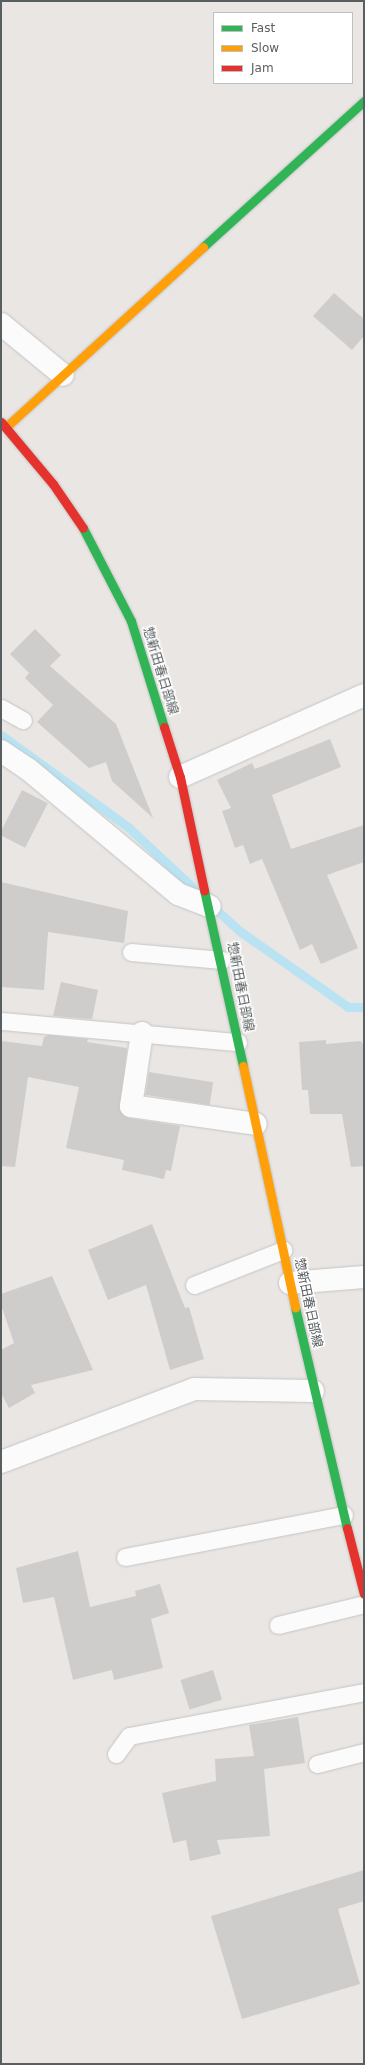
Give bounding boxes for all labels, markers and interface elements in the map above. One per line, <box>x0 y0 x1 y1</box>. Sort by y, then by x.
legend <box>213 12 353 84</box>
text: Fast <box>251 21 275 35</box>
text: Slow <box>251 41 279 55</box>
text: Jam <box>251 61 274 75</box>
street label: 惣新田春日部線 <box>139 625 181 717</box>
street label: 惣新田春日部線 <box>224 941 256 1033</box>
street label: 惣新田春日部線 <box>291 1257 325 1349</box>

